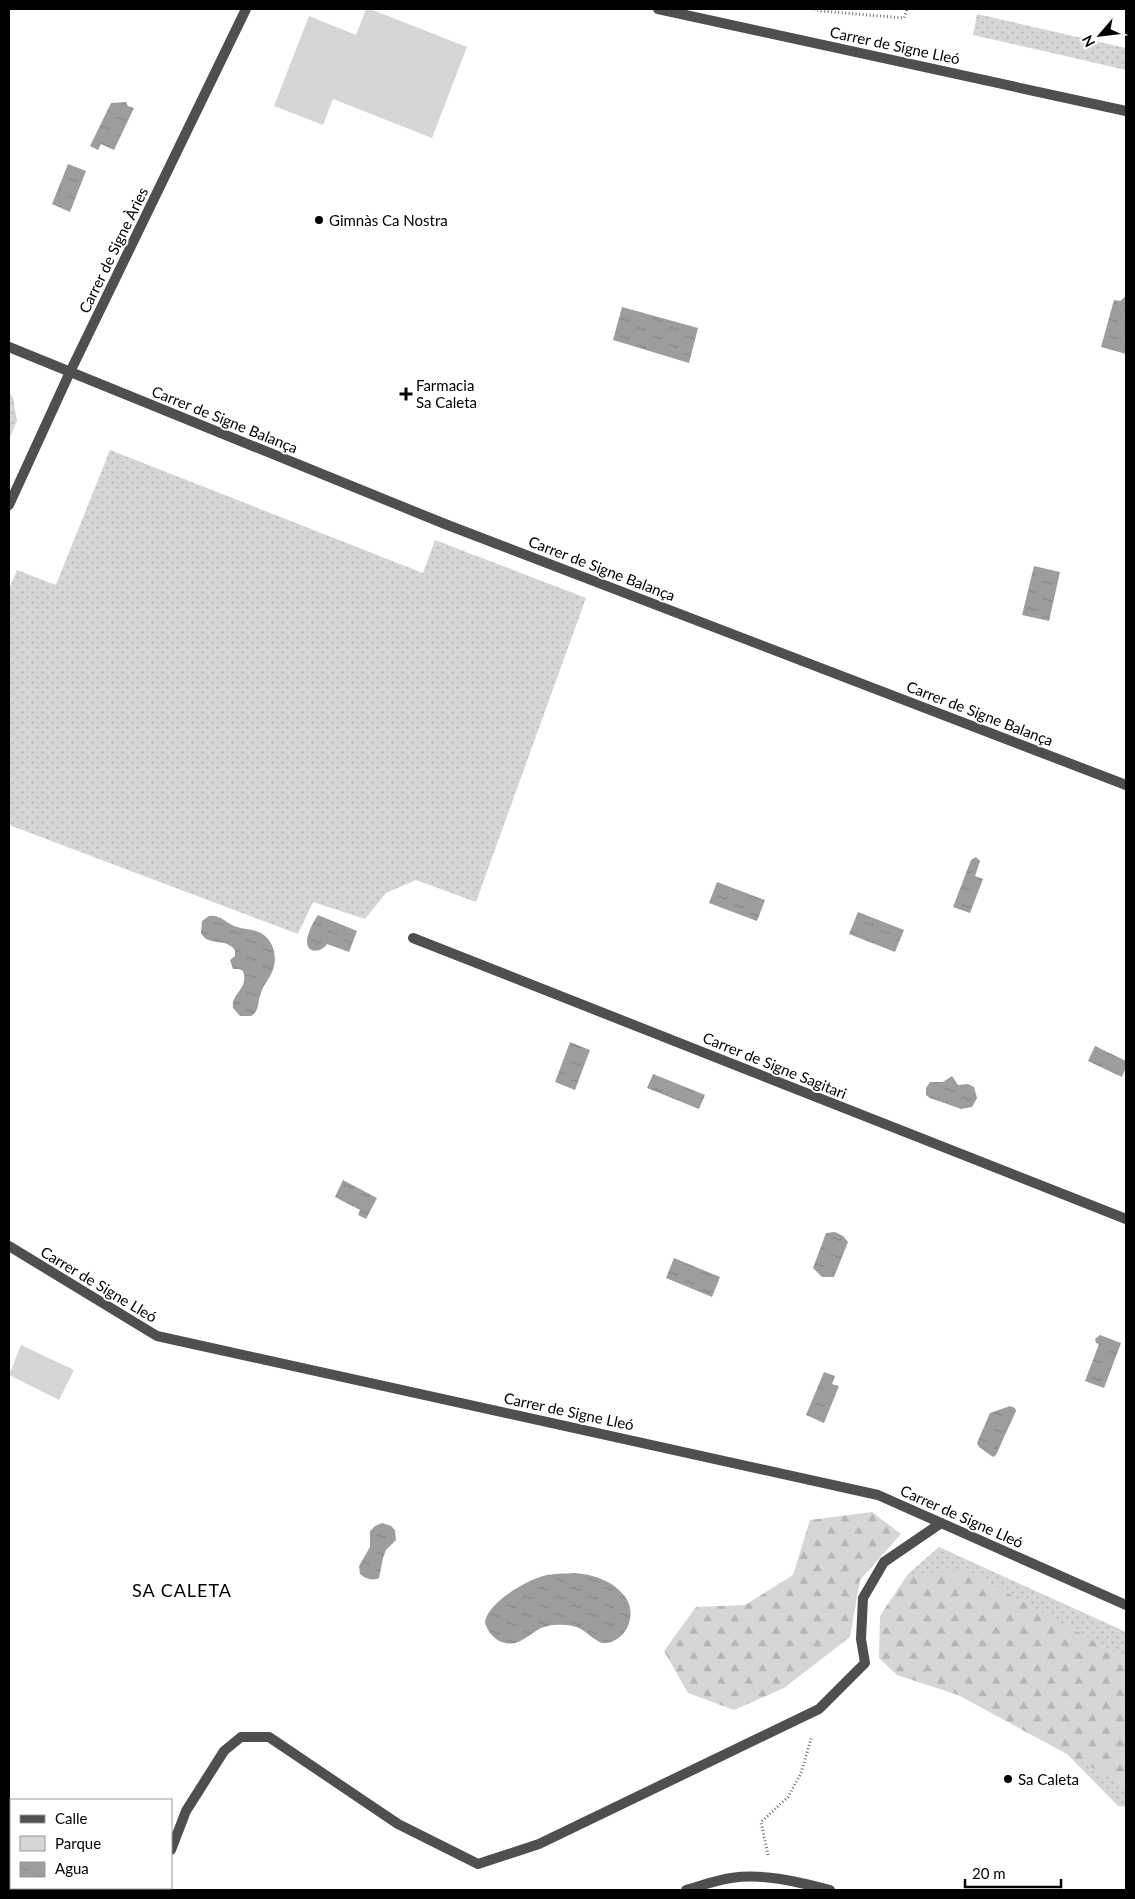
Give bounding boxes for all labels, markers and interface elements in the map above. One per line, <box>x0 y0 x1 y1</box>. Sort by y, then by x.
north arrow <box>1075 10 1125 60</box>
street label: Carrer de Signe Lleó <box>828 22 962 68</box>
text: N <box>1078 33 1098 50</box>
street label: Carrer de Signe Àries <box>75 184 151 316</box>
place label: Gimnàs Ca Nostra <box>329 211 448 229</box>
marker: Gimnàs Ca Nostra <box>313 214 325 226</box>
place label: Farmacia Sa Caleta <box>416 376 477 411</box>
street label: Carrer de Signe Balança <box>149 381 301 457</box>
marker: Farmacia Sa Caleta <box>400 388 412 400</box>
street label: Carrer de Signe Balança <box>526 532 678 604</box>
street label: Carrer de Signe Balança <box>904 677 1056 749</box>
street label: Carrer de Signe Sagitari <box>700 1028 850 1102</box>
street label: Carrer de Signe Lleó <box>38 1242 160 1326</box>
street label: Carrer de Signe Lleó <box>502 1388 636 1434</box>
street label: Carrer de Signe Lleó <box>898 1481 1026 1551</box>
district label: SA CALETA <box>132 1579 232 1601</box>
place label: Sa Caleta <box>1018 1770 1079 1788</box>
marker: Sa Caleta <box>1002 1773 1014 1785</box>
legend <box>10 1799 172 1889</box>
text: Calle <box>55 1809 88 1827</box>
text: Parque <box>55 1834 101 1852</box>
scale bar <box>965 1856 1061 1888</box>
text: Agua <box>55 1859 89 1877</box>
text: 20 m <box>972 1864 1006 1882</box>

